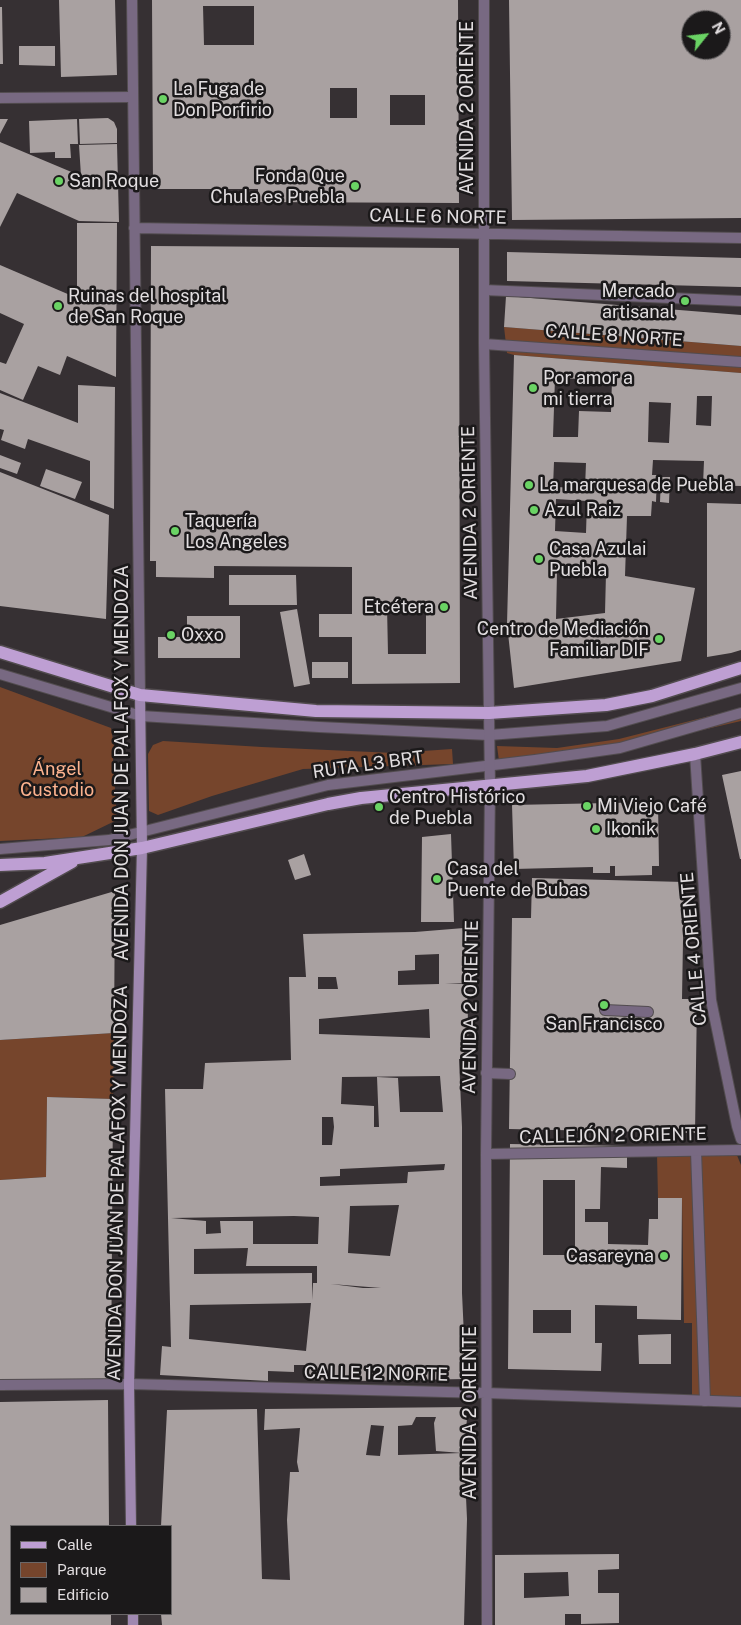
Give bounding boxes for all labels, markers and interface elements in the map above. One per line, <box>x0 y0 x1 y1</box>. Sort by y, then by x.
north arrow <box>681 10 731 60</box>
text: N <box>709 20 728 37</box>
street label: AVENIDA 2 ORIENTE <box>456 21 478 195</box>
place label: La Fuga de Don Porfirio <box>173 78 272 120</box>
marker: La Fuga de Don Porfirio <box>157 93 169 105</box>
place label: Fonda Que Chula es Puebla <box>210 165 345 208</box>
place label: San Roque <box>69 170 159 192</box>
marker: San Roque <box>53 175 65 187</box>
marker: Fonda Que Chula es Puebla <box>349 180 361 192</box>
street label: CALLE 6 NORTE <box>369 205 507 229</box>
place label: Mercado artisanal <box>602 280 675 322</box>
place label: Ruinas del hospital de San Roque <box>68 285 227 328</box>
marker: Mercado artisanal <box>679 295 691 307</box>
marker: Ruinas del hospital de San Roque <box>52 300 64 312</box>
street label: CALLE 8 NORTE <box>544 320 684 352</box>
place label: Por amor a mi tierra <box>543 367 633 409</box>
marker: Por amor a mi tierra <box>527 382 539 394</box>
street label: AVENIDA 2 ORIENTE <box>458 426 482 600</box>
place label: La marquesa de Puebla <box>539 474 734 496</box>
marker: La marquesa de Puebla <box>523 479 535 491</box>
place label: Azul Raiz <box>544 499 621 521</box>
marker: Azul Raiz <box>528 504 540 516</box>
place label: Taquería Los Angeles <box>185 510 287 552</box>
marker: Taquería Los Angeles <box>169 525 181 537</box>
place label: Casa Azulai Puebla <box>549 538 646 580</box>
marker: Casa Azulai Puebla <box>533 553 545 565</box>
street label: AVENIDA DON JUAN DE PALAFOX Y MENDOZA <box>111 565 133 961</box>
place label: Etcétera <box>363 596 434 618</box>
marker: Etcétera <box>438 601 450 613</box>
place label: Centro de Mediación Familiar DIF <box>477 618 649 660</box>
place label: Oxxo <box>181 624 224 646</box>
marker: Oxxo <box>165 629 177 641</box>
marker: Centro de Mediación Familiar DIF <box>653 633 665 645</box>
street label: RUTA L3 BRT <box>311 747 425 783</box>
park label: Ángel Custodio <box>20 758 94 801</box>
place label: Centro Histórico de Puebla <box>389 786 525 829</box>
place label: Mi Viejo Café <box>597 795 707 817</box>
marker: Mi Viejo Café <box>581 800 593 812</box>
marker: Centro Histórico de Puebla <box>373 801 385 813</box>
place label: Ikonik <box>606 818 656 840</box>
marker: Ikonik <box>590 823 602 835</box>
place label: Casa del Puente de Bubas <box>447 858 588 901</box>
street label: CALLE 4 ORIENTE <box>677 871 711 1027</box>
marker: Casa del Puente de Bubas <box>431 873 443 885</box>
street label: AVENIDA 2 ORIENTE <box>459 920 483 1094</box>
street label: AVENIDA DON JUAN DE PALAFOX Y MENDOZA <box>104 985 132 1381</box>
marker: San Francisco <box>598 999 610 1011</box>
place label: San Francisco <box>545 1013 663 1035</box>
street label: CALLEJÓN 2 ORIENTE <box>519 1124 707 1148</box>
place label: Casareyna <box>566 1245 654 1267</box>
marker: Casareyna <box>658 1250 670 1262</box>
street label: AVENIDA 2 ORIENTE <box>459 1326 481 1500</box>
street label: CALLE 12 NORTE <box>304 1362 448 1386</box>
legend <box>10 1525 172 1615</box>
text: Calle <box>57 1536 93 1553</box>
text: Parque <box>57 1561 107 1578</box>
text: Edificio <box>57 1586 109 1603</box>

